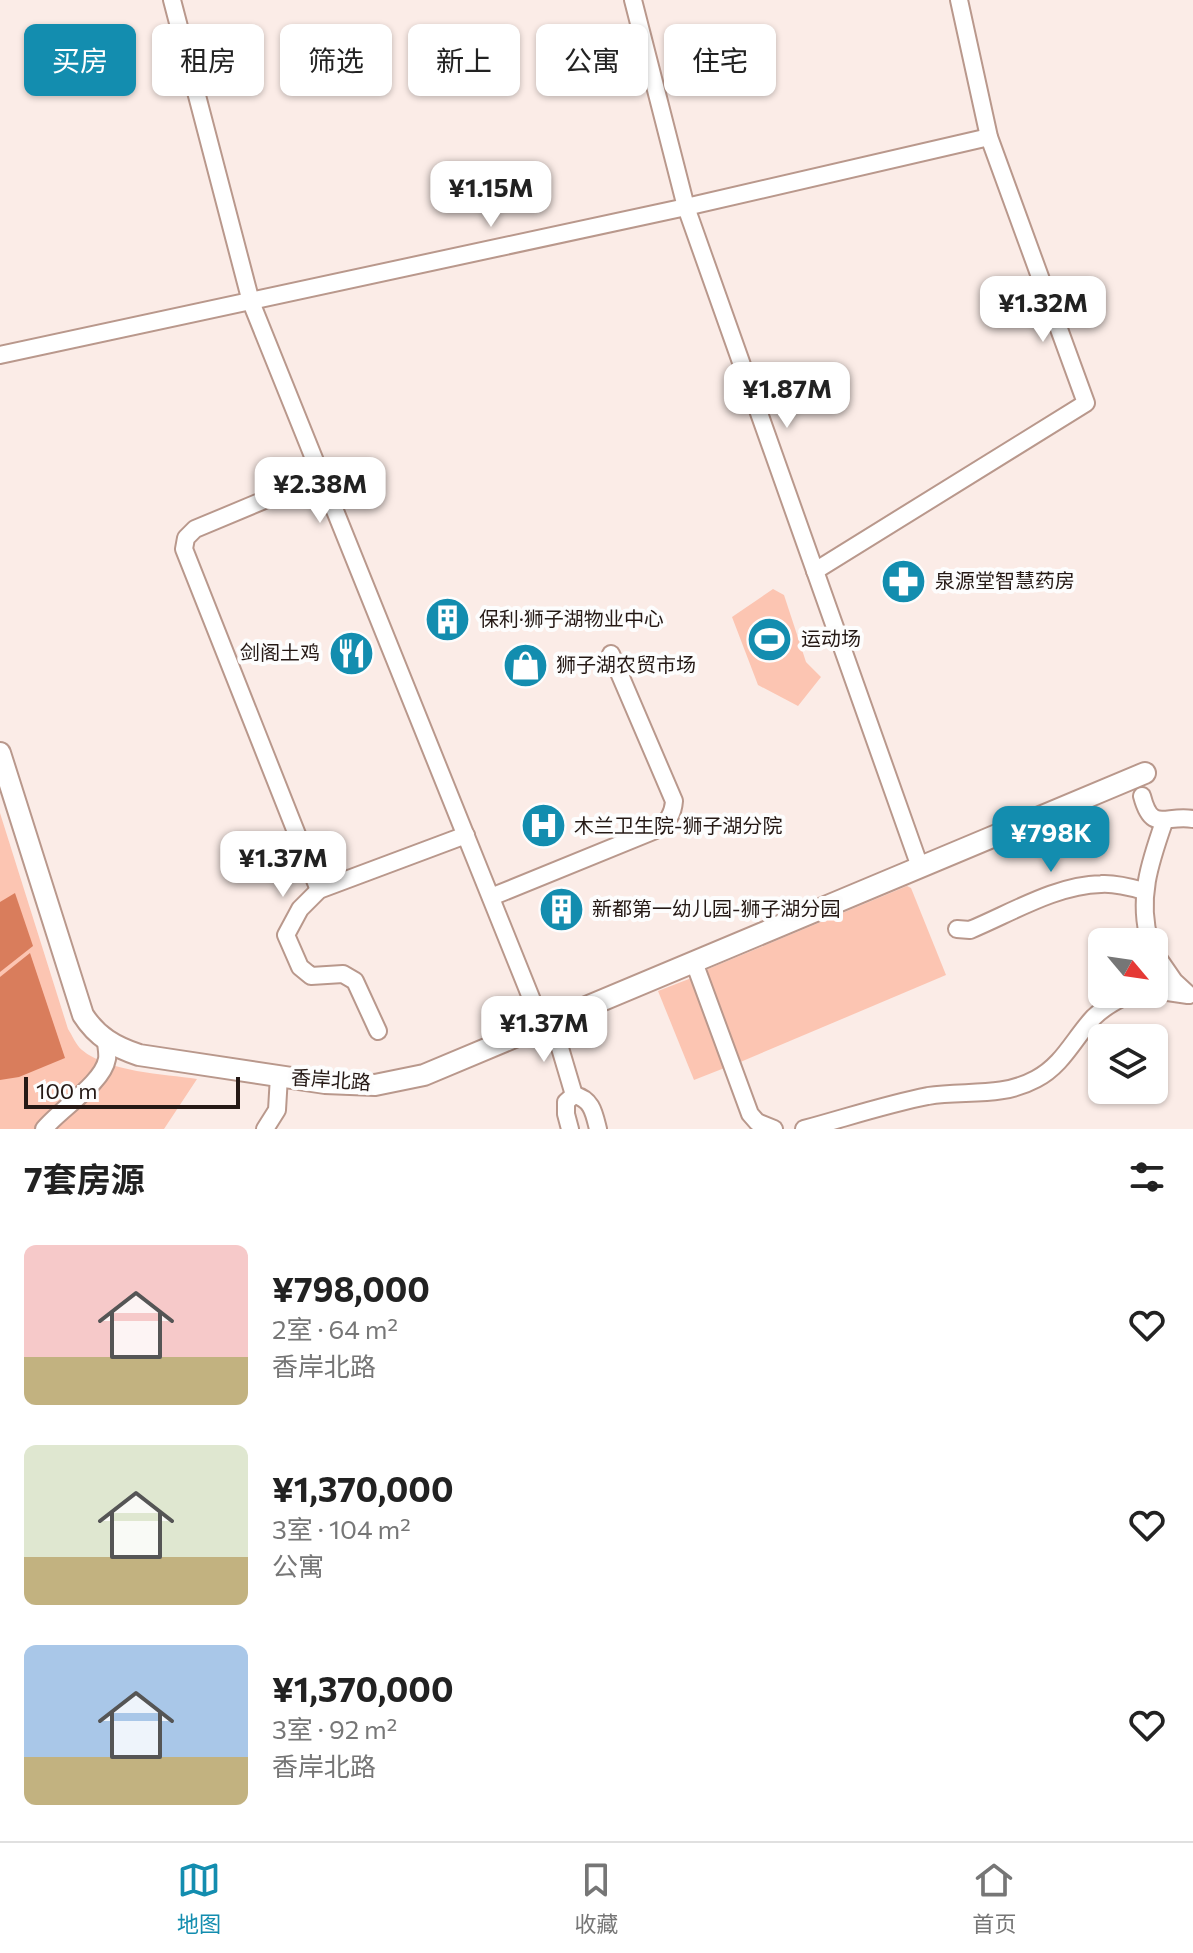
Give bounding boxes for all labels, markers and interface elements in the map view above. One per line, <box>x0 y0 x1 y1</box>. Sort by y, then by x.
chip: 买房 <box>24 24 136 96</box>
chip: 租房 <box>152 24 264 96</box>
chip: 筛选 <box>280 24 392 96</box>
chip: 新上 <box>408 24 520 96</box>
chip: 公寓 <box>536 24 648 96</box>
chip: 住宅 <box>664 24 776 96</box>
pin: ¥1.15M <box>426 161 556 229</box>
text: ¥1.15M <box>448 171 534 202</box>
pin: ¥1.32M <box>978 276 1108 344</box>
text: ¥1.32M <box>998 286 1088 317</box>
pin: ¥1.87M <box>722 362 852 430</box>
text: ¥1.87M <box>742 372 832 403</box>
pin: ¥2.38M <box>255 457 385 525</box>
text: ¥2.38M <box>273 467 367 498</box>
pharmacy icon: 泉源堂智慧药房 <box>880 557 928 605</box>
place label: 泉源堂智慧药房 <box>935 568 1075 592</box>
building icon: 保利·狮子湖物业中心 <box>424 595 472 643</box>
place label: 保利·狮子湖物业中心 <box>479 606 664 630</box>
sports icon: 运动场 <box>746 615 794 663</box>
place label: 运动场 <box>801 626 861 650</box>
restaurant icon: 剑阁土鸡 <box>327 629 375 677</box>
place label: 剑阁土鸡 <box>240 640 320 664</box>
shop icon: 狮子湖农贸市场 <box>501 641 549 689</box>
place label: 狮子湖农贸市场 <box>556 652 696 676</box>
hospital icon: 木兰卫生院-狮子湖分院 <box>519 802 567 850</box>
pin: ¥798K <box>995 806 1107 874</box>
place label: 木兰卫生院-狮子湖分院 <box>574 813 782 837</box>
text: ¥798K <box>1010 816 1092 847</box>
pin: ¥1.37M <box>218 831 348 899</box>
text: ¥1.37M <box>238 841 328 872</box>
building icon: 新都第一幼儿园-狮子湖分园 <box>537 885 585 933</box>
place label: 新都第一幼儿园-狮子湖分园 <box>592 896 840 920</box>
north arrow <box>1088 928 1168 1008</box>
map controls <box>1088 928 1168 1104</box>
pin: ¥1.37M <box>479 996 609 1064</box>
text: ¥1.37M <box>499 1006 589 1037</box>
button: layers <box>1088 1024 1168 1104</box>
street label: 香岸北路 <box>290 1064 372 1094</box>
scale bar <box>24 1073 240 1109</box>
text: 100 m <box>36 1077 98 1104</box>
icon: filters <box>1125 1155 1169 1199</box>
text: 7套房源 <box>24 1157 145 1199</box>
text: ¥798,000 <box>272 1267 430 1309</box>
icon: home <box>88 1277 184 1373</box>
icon: heart <box>1125 1303 1169 1347</box>
text: 2室 · 64 m² <box>272 1313 398 1344</box>
text: 香岸北路 <box>272 1350 376 1381</box>
text: ¥1,370,000 <box>272 1467 454 1509</box>
icon: home <box>88 1477 184 1573</box>
icon: heart <box>1125 1503 1169 1547</box>
text: 3室 · 104 m² <box>272 1513 411 1544</box>
text: 公寓 <box>272 1550 324 1581</box>
text: ¥1,370,000 <box>272 1667 454 1709</box>
icon: home <box>88 1677 184 1773</box>
icon: heart <box>1125 1703 1169 1747</box>
text: 3室 · 92 m² <box>272 1713 397 1744</box>
text: 香岸北路 <box>272 1750 376 1781</box>
tab: 地图 <box>177 1858 221 1938</box>
tab: 收藏 <box>574 1858 618 1938</box>
tab: 首页 <box>972 1858 1016 1938</box>

